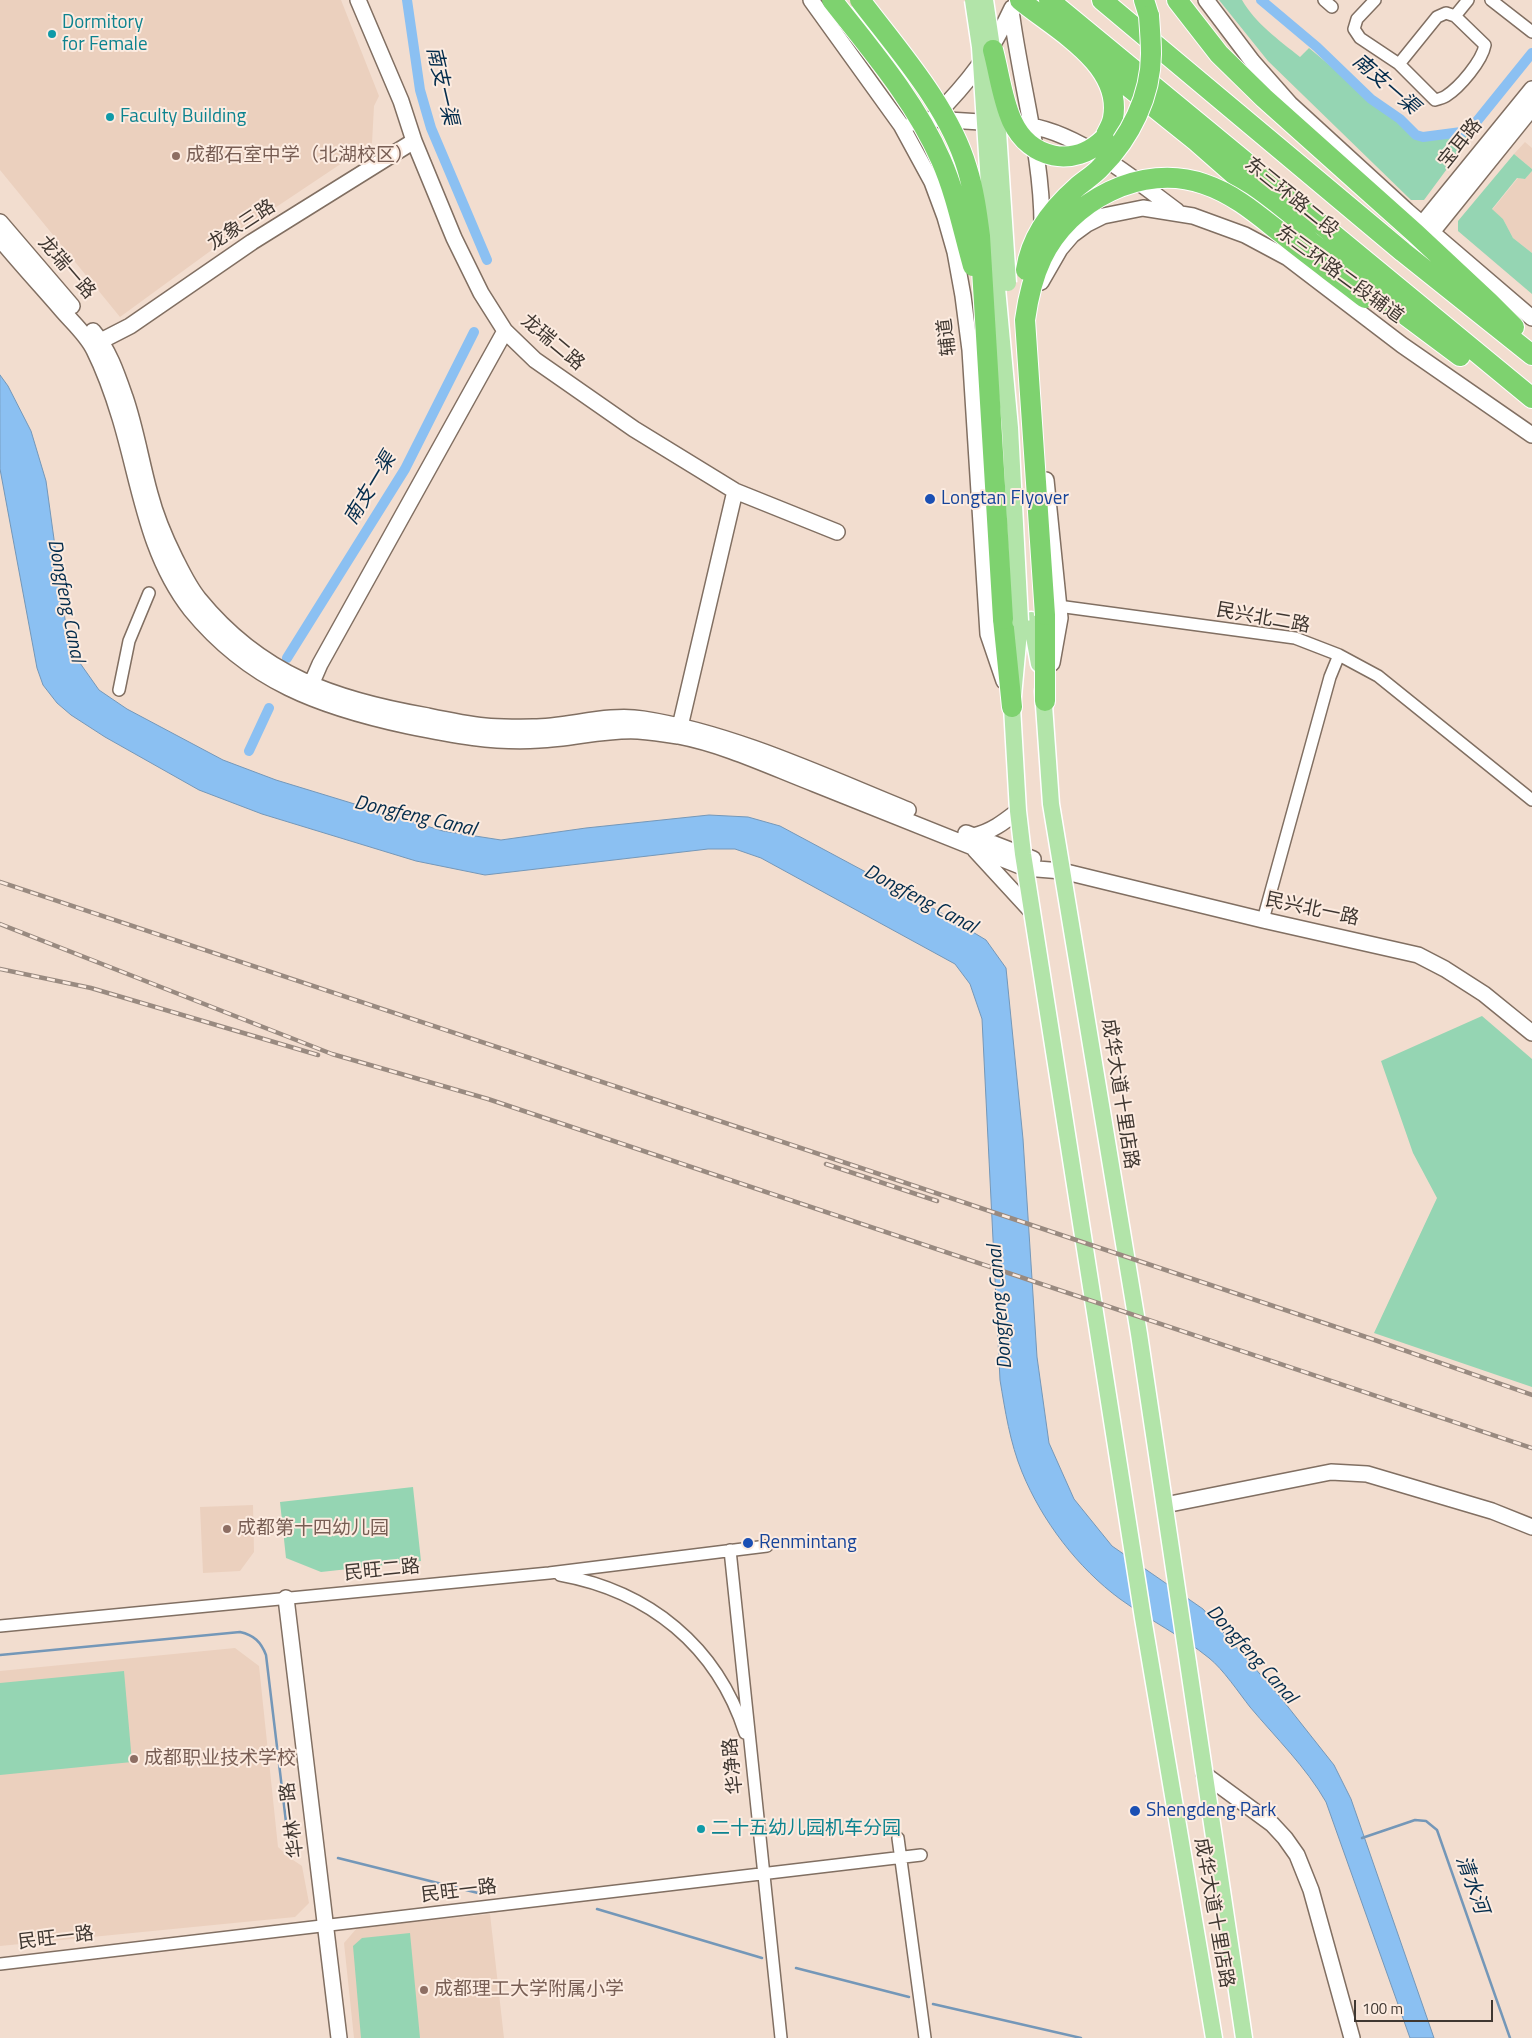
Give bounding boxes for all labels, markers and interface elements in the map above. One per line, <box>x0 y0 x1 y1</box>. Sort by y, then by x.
place label: Dormitory for Female <box>62 12 148 56</box>
marker: Dormitory for Female <box>46 28 58 40</box>
water label: 南支一渠 <box>420 44 462 128</box>
water label: 南支一渠 <box>1347 50 1423 120</box>
place label: Faculty Building <box>120 106 246 128</box>
marker: Faculty Building <box>104 111 116 123</box>
street label: 宝耳路 <box>1434 115 1488 173</box>
place label: 成都石室中学（北湖校区） <box>186 145 414 167</box>
marker: 成都石室中学（北湖校区） <box>170 150 182 162</box>
street label: 东三环路二段 <box>1240 153 1342 243</box>
street label: 龙象三路 <box>204 196 280 256</box>
street label: 东三环路二段辅道 <box>1271 221 1407 329</box>
street label: 龙瑞一路 <box>32 232 100 304</box>
street label: 龙瑞二路 <box>516 310 588 376</box>
street label: 辅道 <box>934 317 962 357</box>
water label: 南支一渠 <box>340 449 402 529</box>
place label: Longtan Flyover <box>941 488 1069 510</box>
marker: Longtan Flyover <box>923 492 937 506</box>
water label: Dongfeng Canal <box>41 538 89 664</box>
street label: 民兴北二路 <box>1214 600 1312 638</box>
water label: Dongfeng Canal <box>352 791 478 843</box>
water label: Dongfeng Canal <box>859 860 981 940</box>
street label: 民兴北一路 <box>1263 889 1361 931</box>
street label: 成华大道十里店路 <box>1096 1017 1142 1171</box>
water label: Dongfeng Canal <box>984 1244 1018 1370</box>
place label: 成都第十四幼儿园 <box>237 1518 389 1540</box>
marker: 成都第十四幼儿园 <box>221 1523 233 1535</box>
place label: Renmintang <box>759 1532 857 1554</box>
marker: Renmintang <box>741 1536 755 1550</box>
street label: 民旺二路 <box>343 1556 421 1586</box>
water label: Dongfeng Canal <box>1200 1601 1302 1709</box>
street label: 华净路 <box>720 1736 748 1796</box>
place label: 成都职业技术学校 <box>144 1748 296 1770</box>
marker: 成都职业技术学校 <box>128 1753 140 1765</box>
street label: 华林一路 <box>277 1781 309 1859</box>
place label: Shengdeng Park <box>1146 1800 1276 1822</box>
marker: Shengdeng Park <box>1128 1804 1142 1818</box>
place label: 二十五幼儿园机车分园 <box>711 1818 901 1840</box>
marker: 二十五幼儿园机车分园 <box>695 1823 707 1835</box>
street label: 成华大道十里店路 <box>1189 1836 1237 1990</box>
water label: 清水河 <box>1449 1853 1493 1917</box>
street label: 民旺一路 <box>420 1876 498 1908</box>
street label: 民旺一路 <box>17 1923 95 1955</box>
place label: 成都理工大学附属小学 <box>434 1979 624 2001</box>
marker: 成都理工大学附属小学 <box>418 1984 430 1996</box>
scale bar <box>1357 1990 1496 2022</box>
text: 100 m <box>1362 1997 1403 2020</box>

